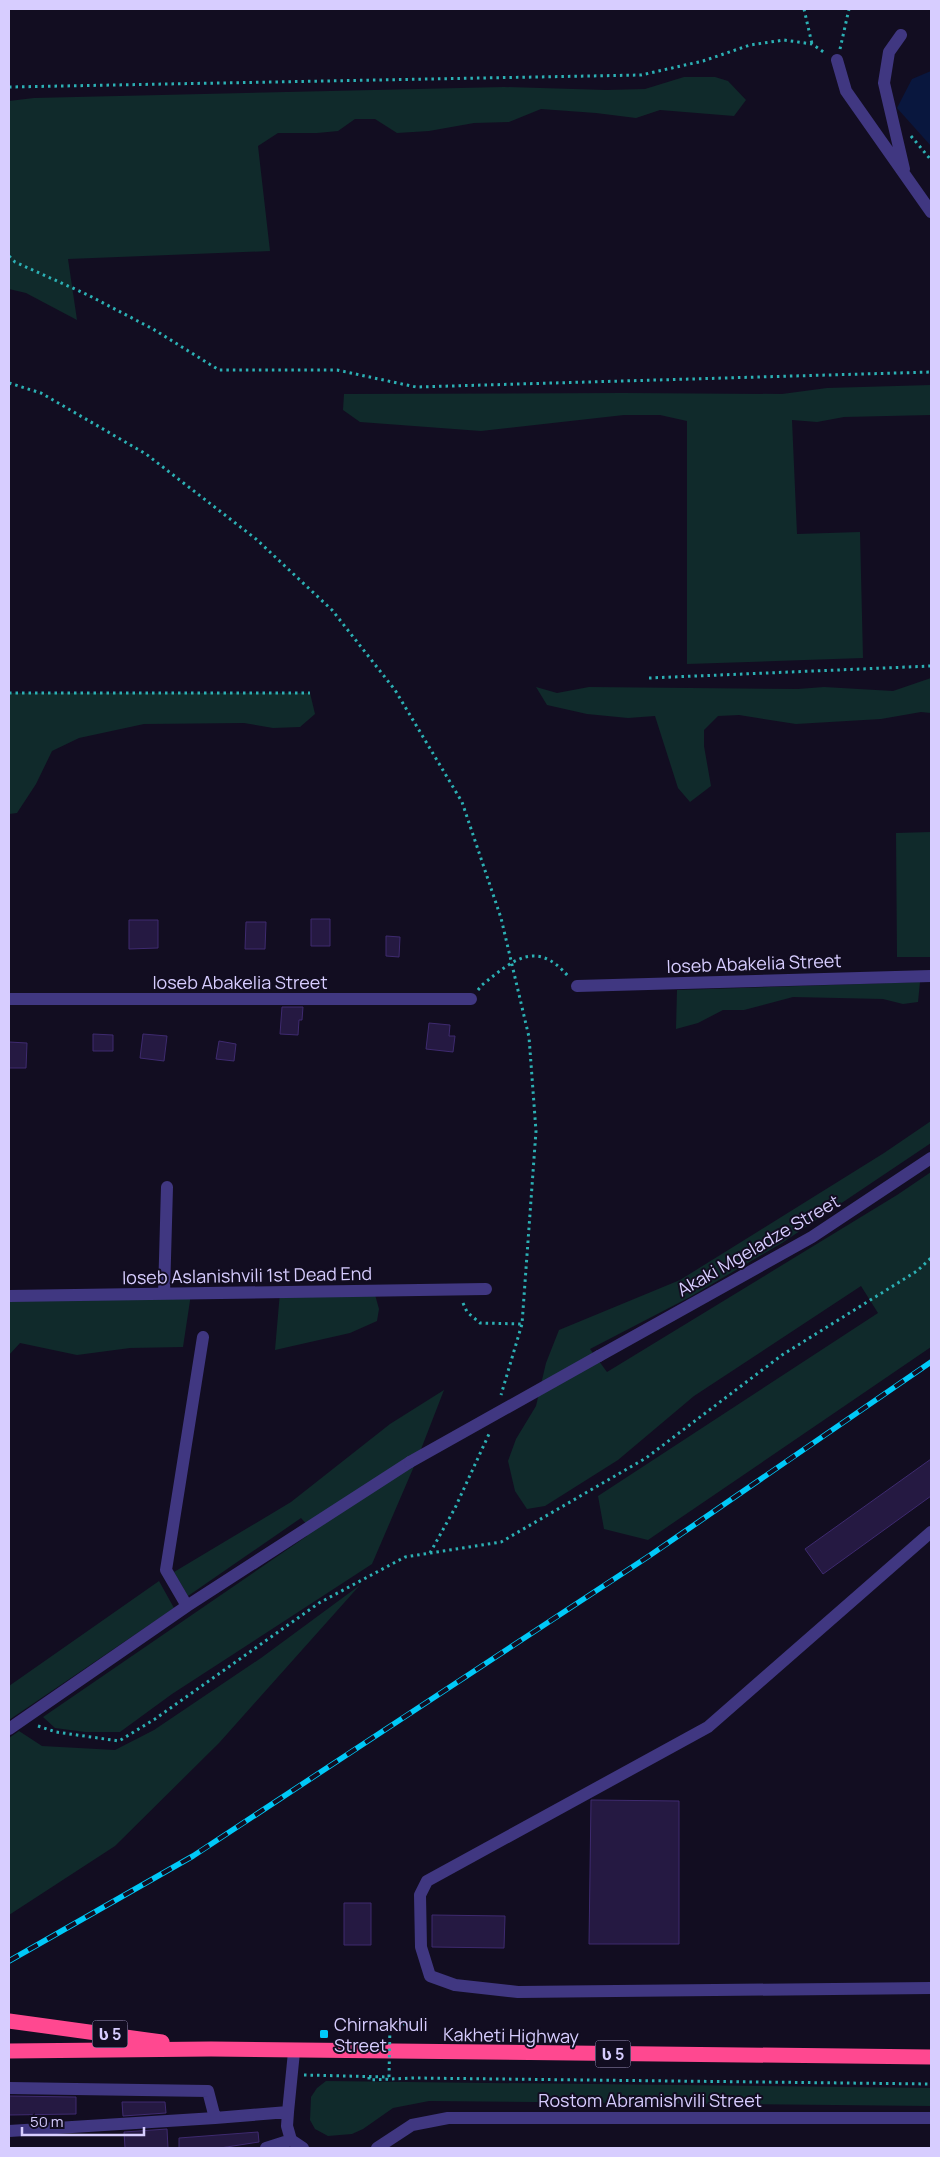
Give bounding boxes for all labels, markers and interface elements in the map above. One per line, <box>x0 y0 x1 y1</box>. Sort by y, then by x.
street label: Ioseb Abakelia Street <box>666 948 842 978</box>
street label: Ioseb Abakelia Street <box>152 970 328 994</box>
street label: Akaki Mgeladze Street <box>672 1189 844 1301</box>
street label: Ioseb Aslanishvili 1st Dead End <box>122 1261 372 1289</box>
place label: Chirnakhuli Street <box>334 2012 428 2057</box>
road number: ს 5 <box>92 2020 128 2048</box>
street label: Kakheti Highway <box>443 2022 580 2048</box>
marker: Chirnakhuli Street <box>318 2028 330 2040</box>
road number: ს 5 <box>596 2040 630 2068</box>
street label: Rostom Abramishvili Street <box>538 2088 762 2112</box>
scale bar <box>22 2104 145 2136</box>
text: 50 m <box>30 2111 64 2132</box>

